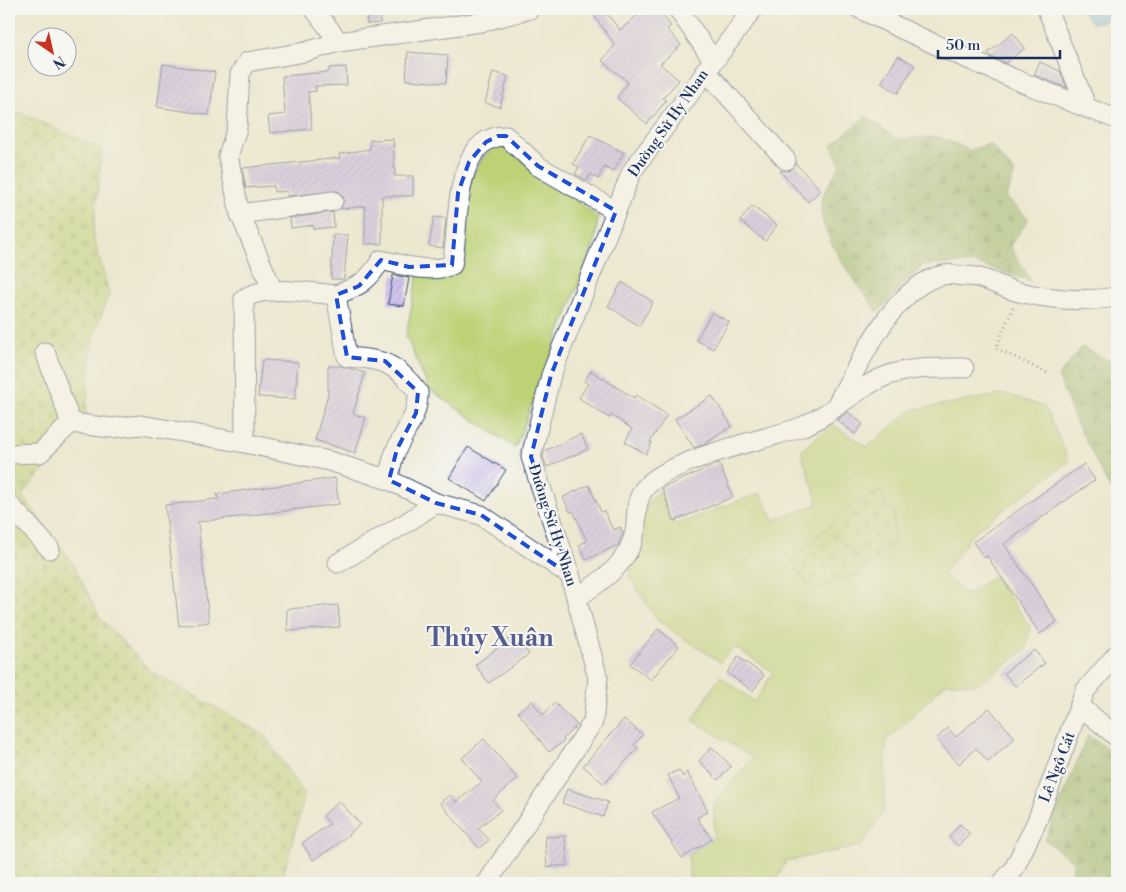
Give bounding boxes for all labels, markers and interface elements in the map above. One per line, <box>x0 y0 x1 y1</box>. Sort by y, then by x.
north arrow <box>28 28 78 78</box>
scale bar <box>938 28 1061 60</box>
text: 50 m <box>946 36 980 55</box>
text: N <box>49 51 68 73</box>
street label: Đường Sử Hy Nhan <box>624 66 713 181</box>
street label: Đường Sử Hy Nhan <box>524 462 581 589</box>
district label: Thủy Xuân <box>426 623 554 654</box>
street label: Lê Ngô Cát <box>1035 728 1080 805</box>

